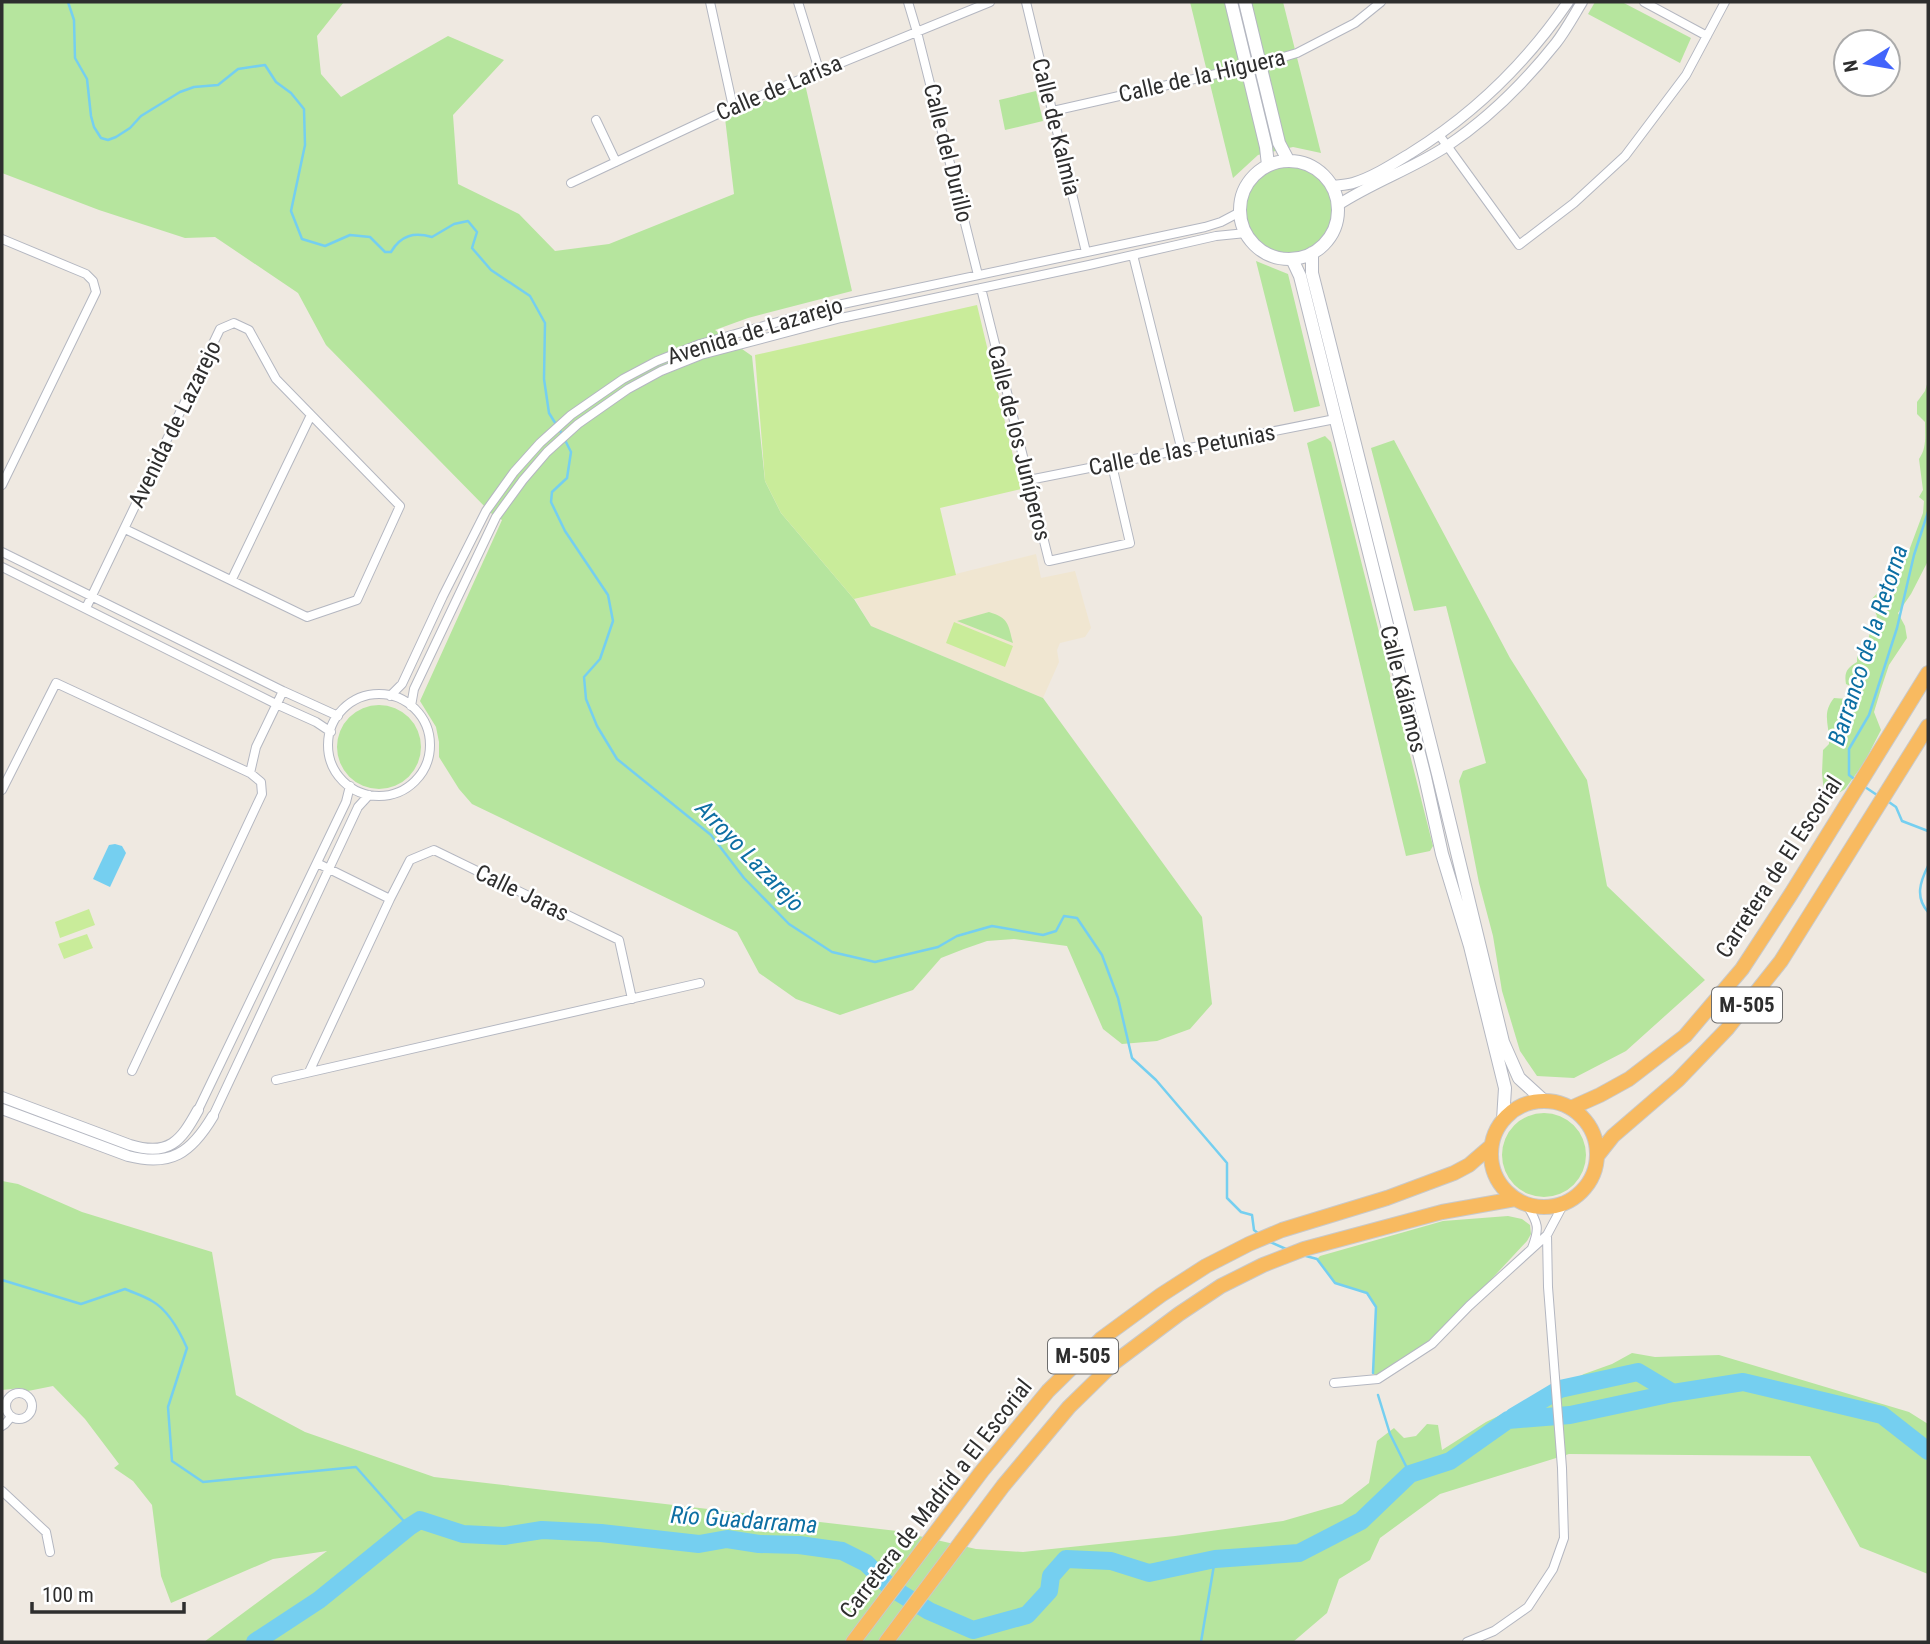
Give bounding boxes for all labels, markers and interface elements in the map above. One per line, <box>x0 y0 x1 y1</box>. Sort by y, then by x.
north arrow <box>1832 28 1902 98</box>
street label: Calle de la Higuera <box>1116 44 1288 108</box>
street label: Calle de Larisa <box>712 49 846 127</box>
street label: Calle de Kalmia <box>1026 56 1086 198</box>
text: N <box>1838 58 1863 74</box>
street label: Calle del Durillo <box>918 81 978 225</box>
street label: Avenida de Lazarejo <box>664 291 846 371</box>
street label: Avenida de Lazarejo <box>123 336 227 512</box>
street label: Calle de los Juníperos <box>982 342 1056 544</box>
street label: Calle de las Petunias <box>1086 419 1278 481</box>
water label: Barranco de la Retorna <box>1822 541 1914 749</box>
street label: Calle Kálamos <box>1374 623 1432 755</box>
street label: Carretera de El Escorial <box>1710 771 1848 963</box>
water label: Arroyo Lazarejo <box>689 794 810 917</box>
street label: Calle Jaras <box>471 859 573 927</box>
road number: M-505 <box>1712 988 1782 1023</box>
road number: M-505 <box>1048 1338 1118 1374</box>
street label: Carretera de Madrid a El Escorial <box>834 1374 1038 1624</box>
water label: Río Guadarrama <box>669 1501 819 1539</box>
scale bar <box>32 1570 184 1614</box>
text: 100 m <box>42 1583 94 1607</box>

